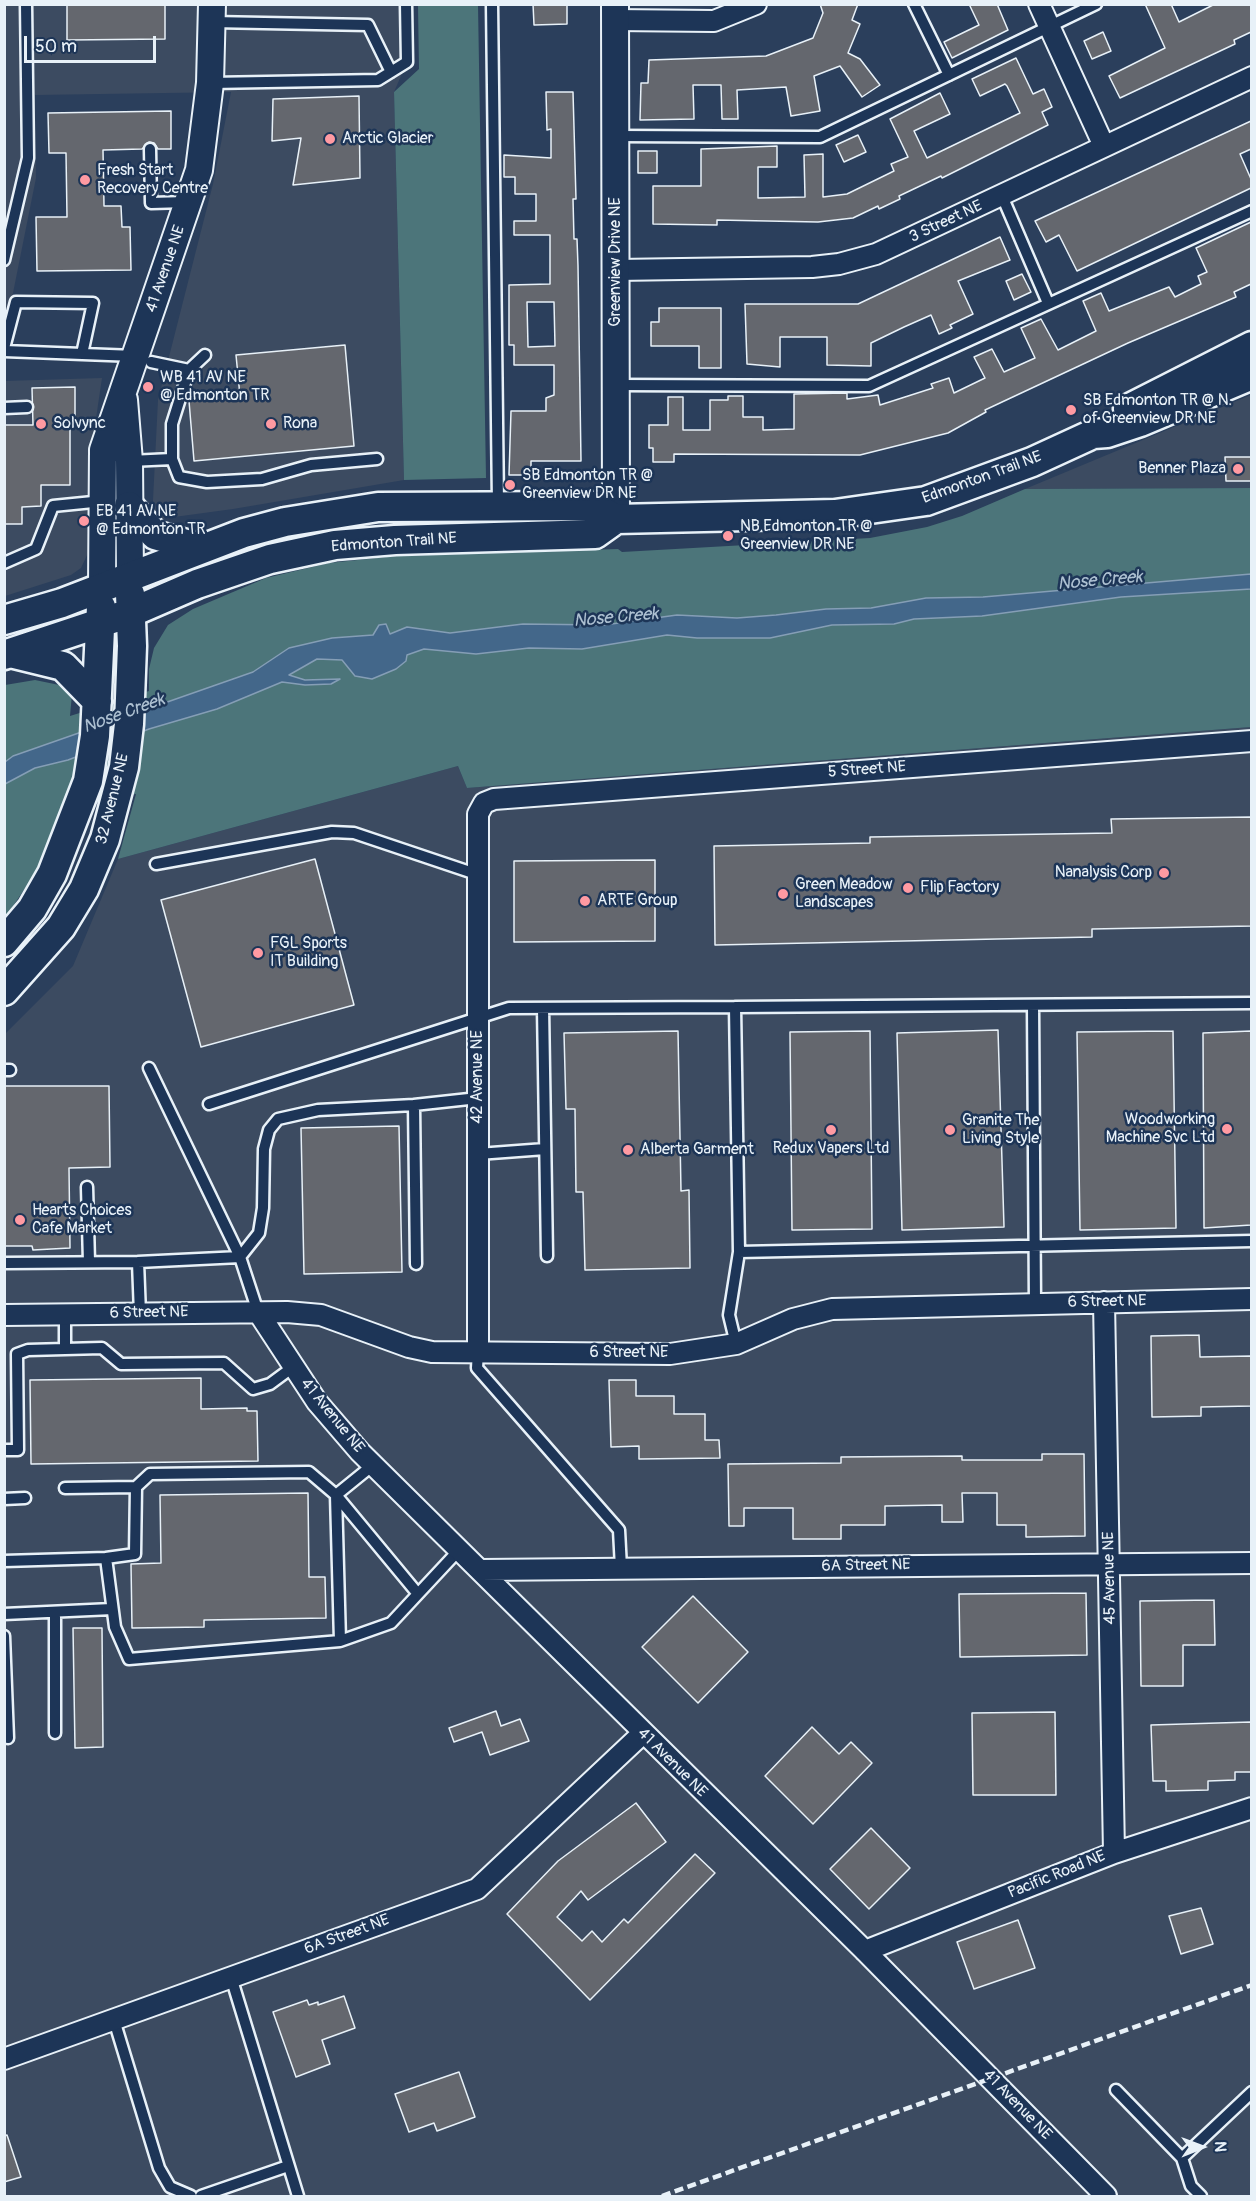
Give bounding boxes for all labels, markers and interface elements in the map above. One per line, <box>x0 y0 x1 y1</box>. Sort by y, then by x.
scale bar <box>27 24 159 62</box>
text: 50 m <box>35 35 77 58</box>
place label: Arctic Glacier <box>342 129 433 149</box>
marker: Arctic Glacier <box>323 132 337 146</box>
place label: Fresh Start Recovery Centre <box>97 161 208 199</box>
marker: Fresh Start Recovery Centre <box>78 173 92 187</box>
street label: Greenview Drive NE <box>606 197 626 327</box>
street label: 3 Street NE <box>906 197 986 247</box>
street label: 41 Avenue NE <box>142 223 190 315</box>
place label: WB 41 AV NE @ Edmonton TR <box>160 368 269 406</box>
marker: WB 41 AV NE @ Edmonton TR <box>141 380 155 394</box>
place label: SB Edmonton TR @ N. of Greenview DR NE <box>1083 391 1232 429</box>
marker: SB Edmonton TR @ N. of Greenview DR NE <box>1064 403 1078 417</box>
place label: Solvync <box>53 414 106 434</box>
place label: Rona <box>283 414 317 434</box>
marker: Solvync <box>34 417 48 431</box>
marker: Rona <box>264 417 278 431</box>
street label: Edmonton Trail NE <box>920 447 1044 509</box>
place label: Benner Plaza <box>1138 459 1226 479</box>
marker: Benner Plaza <box>1231 462 1245 476</box>
place label: SB Edmonton TR @ Greenview DR NE <box>522 466 653 504</box>
marker: SB Edmonton TR @ Greenview DR NE <box>503 478 517 492</box>
place label: EB 41 AV NE @ Edmonton TR <box>96 502 205 540</box>
marker: EB 41 AV NE @ Edmonton TR <box>77 514 91 528</box>
place label: NB Edmonton TR @ Greenview DR NE <box>740 517 873 555</box>
street label: Edmonton Trail NE <box>331 529 457 557</box>
marker: NB Edmonton TR @ Greenview DR NE <box>721 529 735 543</box>
water label: Nose Creek <box>1057 567 1143 595</box>
water label: Nose Creek <box>573 604 659 632</box>
water label: Nose Creek <box>80 689 168 739</box>
street label: 32 Avenue NE <box>92 751 134 847</box>
street label: 5 Street NE <box>827 758 907 782</box>
place label: Nanalysis Corp <box>1055 863 1152 883</box>
marker: Nanalysis Corp <box>1157 866 1171 880</box>
place label: Green Meadow Landscapes <box>795 875 893 913</box>
place label: Flip Factory <box>920 878 999 898</box>
marker: Flip Factory <box>901 881 915 895</box>
marker: Green Meadow Landscapes <box>776 887 790 901</box>
place label: ARTE Group <box>597 891 678 911</box>
marker: ARTE Group <box>578 894 592 908</box>
place label: FGL Sports IT Building <box>270 934 347 972</box>
marker: FGL Sports IT Building <box>251 946 265 960</box>
street label: 42 Avenue NE <box>468 1030 488 1124</box>
place label: Woodworking Machine Svc Ltd <box>1106 1110 1215 1148</box>
place label: Granite The Living Style <box>962 1111 1039 1149</box>
marker: Woodworking Machine Svc Ltd <box>1220 1122 1234 1136</box>
marker: Redux Vapers Ltd <box>824 1123 838 1137</box>
marker: Granite The Living Style <box>943 1123 957 1137</box>
place label: Redux Vapers Ltd <box>773 1139 889 1159</box>
place label: Alberta Garment <box>640 1140 754 1160</box>
marker: Alberta Garment <box>621 1143 635 1157</box>
place label: Hearts Choices Cafe Market <box>32 1201 132 1239</box>
marker: Hearts Choices Cafe Market <box>13 1213 27 1227</box>
street label: 6 Street NE <box>1067 1292 1147 1312</box>
street label: 6 Street NE <box>109 1303 189 1323</box>
street label: 6 Street NE <box>590 1343 668 1363</box>
street label: 41 Avenue NE <box>296 1375 368 1457</box>
street label: 45 Avenue NE <box>1100 1531 1120 1625</box>
street label: 6A Street NE <box>821 1556 911 1576</box>
street label: 41 Avenue NE <box>633 1724 711 1802</box>
street label: Pacific Road NE <box>1006 1847 1108 1903</box>
street label: 6A Street NE <box>302 1911 392 1959</box>
street label: 41 Avenue NE <box>979 2066 1055 2144</box>
north arrow <box>1172 2117 1232 2177</box>
text: N <box>1210 2141 1230 2152</box>

